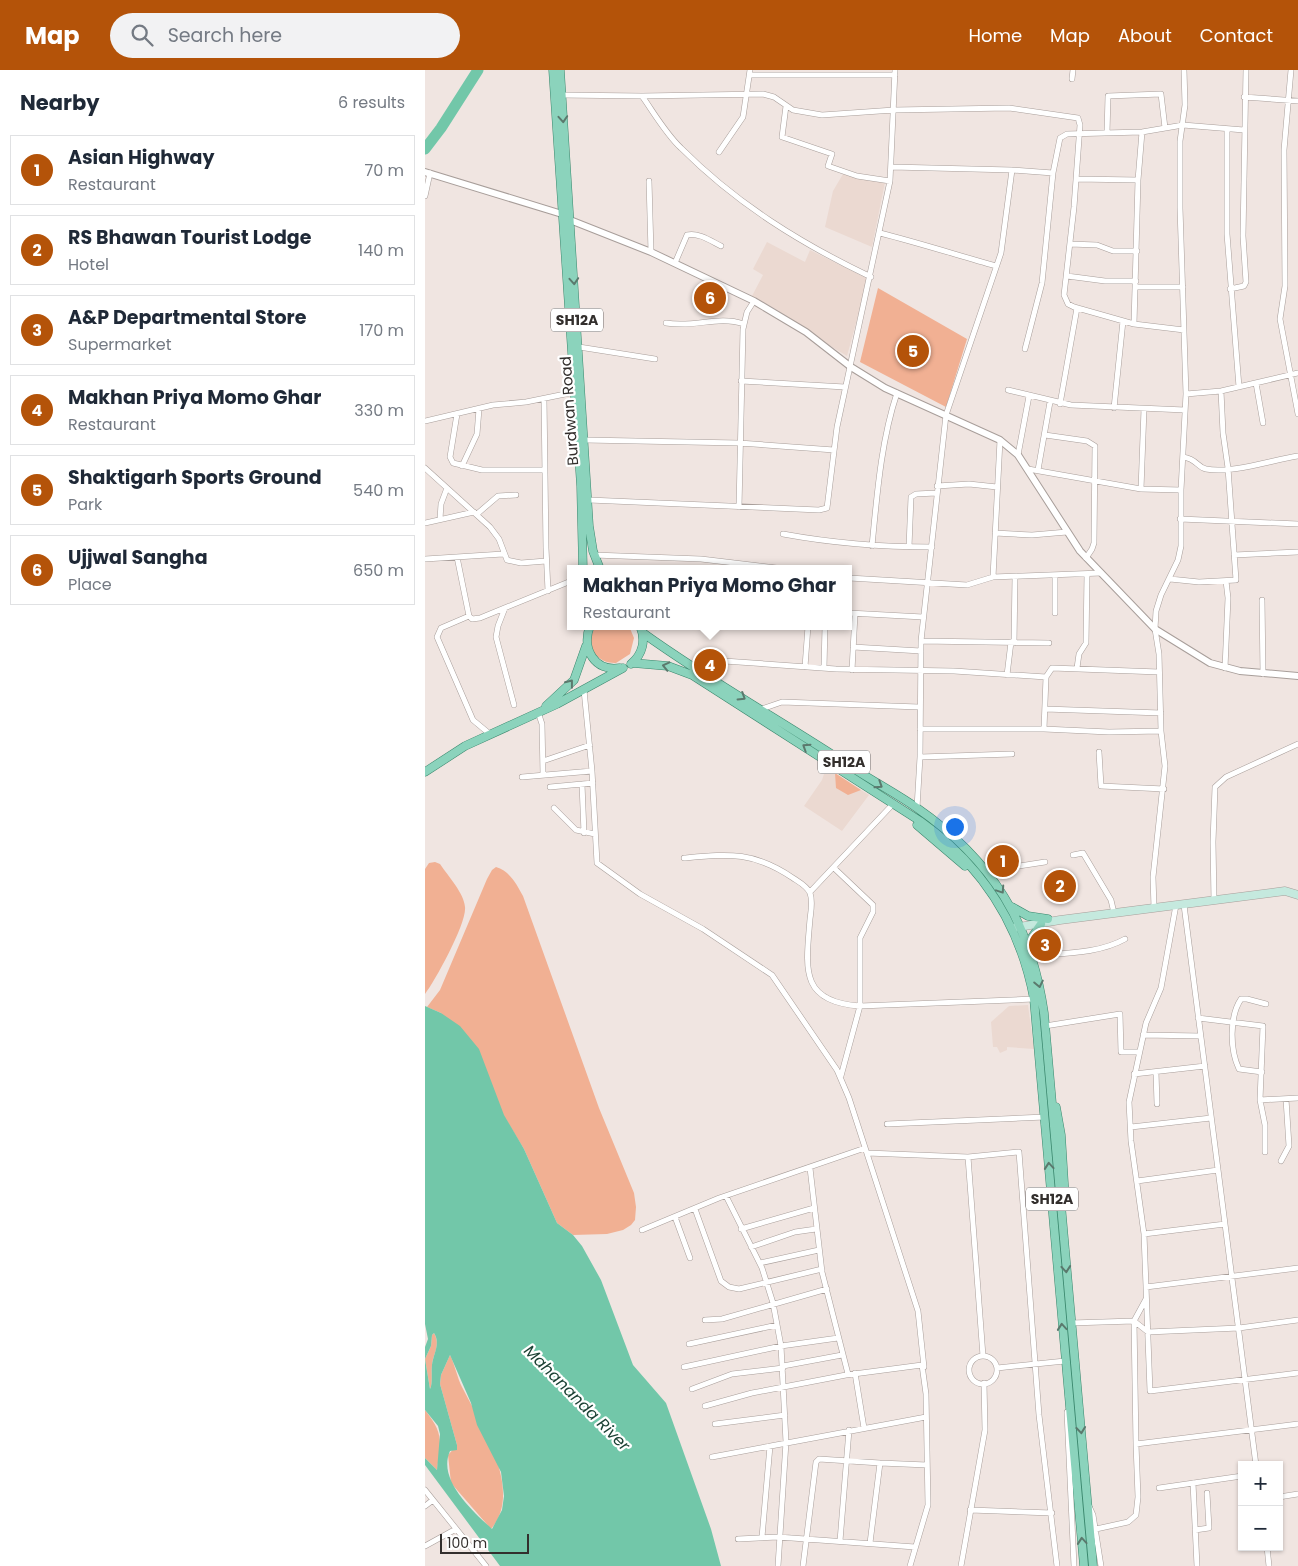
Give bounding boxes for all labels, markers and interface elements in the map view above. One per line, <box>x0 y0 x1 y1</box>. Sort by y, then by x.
search box <box>110 13 460 58</box>
text: Map <box>25 19 80 52</box>
icon: search <box>128 21 156 49</box>
text: Search here <box>168 22 282 49</box>
text: Home <box>968 23 1022 48</box>
text: Map <box>1050 23 1090 48</box>
text: About <box>1118 23 1172 48</box>
text: Contact <box>1200 23 1273 48</box>
text: Nearby <box>20 88 100 117</box>
text: 6 results <box>338 91 405 114</box>
one-way arrow <box>557 115 568 123</box>
text: Asian Highway <box>68 144 215 171</box>
text: 1 <box>34 159 40 182</box>
text: 70 m <box>364 159 404 182</box>
text: Restaurant <box>68 173 156 196</box>
text: RS Bhawan Tourist Lodge <box>68 224 311 251</box>
text: 2 <box>32 239 42 262</box>
text: 140 m <box>358 239 404 262</box>
text: Hotel <box>68 253 109 276</box>
one-way arrow <box>569 277 580 285</box>
pin: 6 <box>694 279 726 317</box>
text: A&P Departmental Store <box>68 304 306 331</box>
road number: SH12A <box>551 308 603 332</box>
text: 3 <box>32 319 42 342</box>
text: 170 m <box>359 319 404 342</box>
pin: 5 <box>897 332 929 370</box>
text: Supermarket <box>68 333 172 356</box>
street label: Burdwan Road <box>555 356 583 466</box>
text: Makhan Priya Momo Ghar <box>68 384 321 411</box>
text: 4 <box>32 399 42 422</box>
text: 330 m <box>354 399 404 422</box>
text: Restaurant <box>68 413 156 436</box>
text: Shaktigarh Sports Ground <box>68 464 322 491</box>
text: 5 <box>32 479 42 502</box>
text: 540 m <box>353 479 404 502</box>
text: Park <box>68 493 102 516</box>
text: Ujjwal Sangha <box>68 544 208 571</box>
text: 6 <box>32 559 42 582</box>
text: 650 m <box>353 559 404 582</box>
popup <box>567 565 852 630</box>
text: Makhan Priya Momo Ghar <box>583 572 836 599</box>
text: Place <box>68 573 112 596</box>
text: Restaurant <box>583 601 671 624</box>
pin: 4 <box>694 646 726 684</box>
one-way arrow <box>661 661 670 672</box>
one-way arrow <box>564 679 573 689</box>
one-way arrow <box>737 690 746 700</box>
one-way arrow <box>802 744 811 753</box>
road number: SH12A <box>818 750 870 774</box>
one-way arrow <box>874 778 883 788</box>
your location <box>942 814 968 840</box>
pin: 1 <box>987 842 1019 880</box>
pin: 2 <box>1044 867 1076 905</box>
one-way arrow <box>994 885 1004 894</box>
pin: 3 <box>1029 926 1061 964</box>
one-way arrow <box>1033 979 1044 988</box>
one-way arrow <box>1043 1161 1054 1169</box>
road number: SH12A <box>1026 1188 1078 1210</box>
one-way arrow <box>1060 1265 1071 1273</box>
one-way arrow <box>1057 1323 1068 1331</box>
water label: Mahananda River <box>519 1340 636 1457</box>
one-way arrow <box>1075 1427 1086 1435</box>
map controls <box>1238 1461 1283 1551</box>
button: + <box>1238 1461 1283 1506</box>
button: − <box>1238 1506 1283 1551</box>
scale bar <box>440 1531 529 1554</box>
text: 100 m <box>447 1533 487 1553</box>
one-way arrow <box>1077 1536 1088 1544</box>

